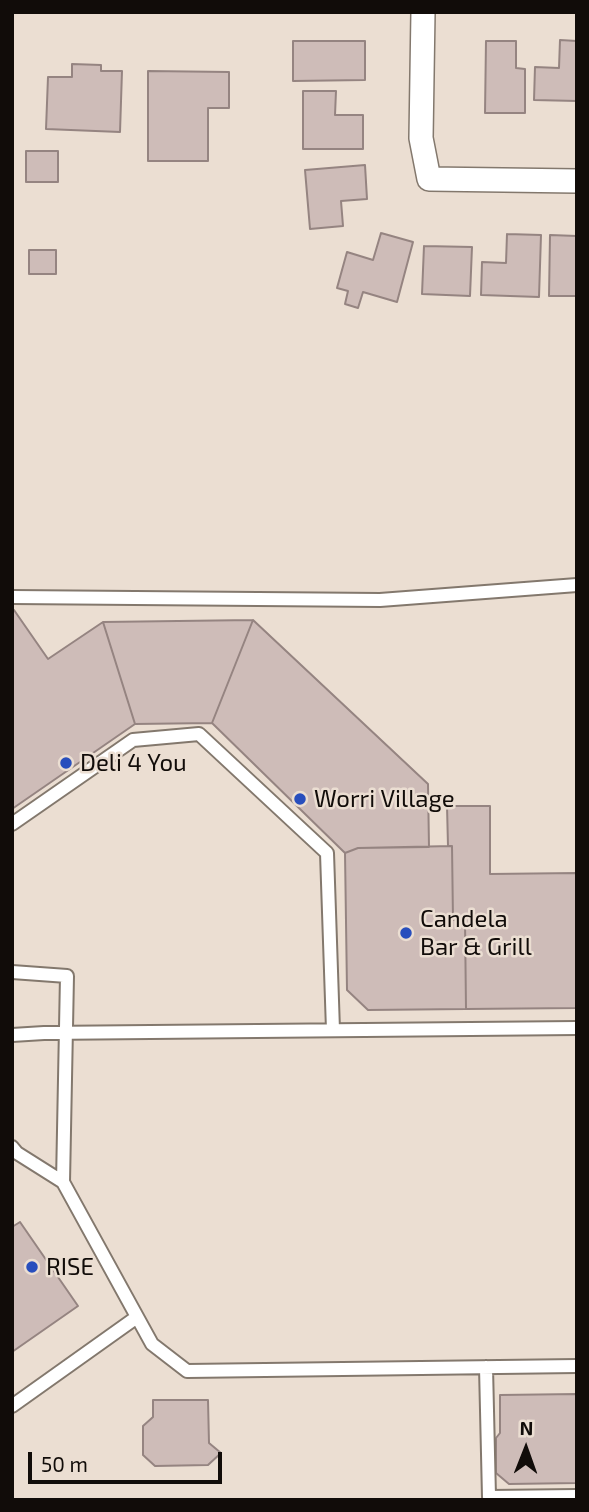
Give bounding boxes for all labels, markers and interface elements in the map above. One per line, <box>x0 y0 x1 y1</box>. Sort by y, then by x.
place label: Deli 4 You <box>80 749 187 777</box>
marker: Deli 4 You <box>58 755 74 771</box>
place label: Worri Village <box>314 785 455 813</box>
marker: Worri Village <box>292 791 308 807</box>
place label: Candela Bar & Grill <box>420 905 532 961</box>
marker: Candela Bar & Grill <box>398 925 414 941</box>
place label: RISE <box>46 1253 94 1281</box>
marker: RISE <box>24 1259 40 1275</box>
north arrow <box>491 1414 561 1484</box>
text: N <box>519 1416 533 1439</box>
scale bar <box>32 1438 226 1482</box>
text: 50 m <box>41 1451 88 1476</box>

